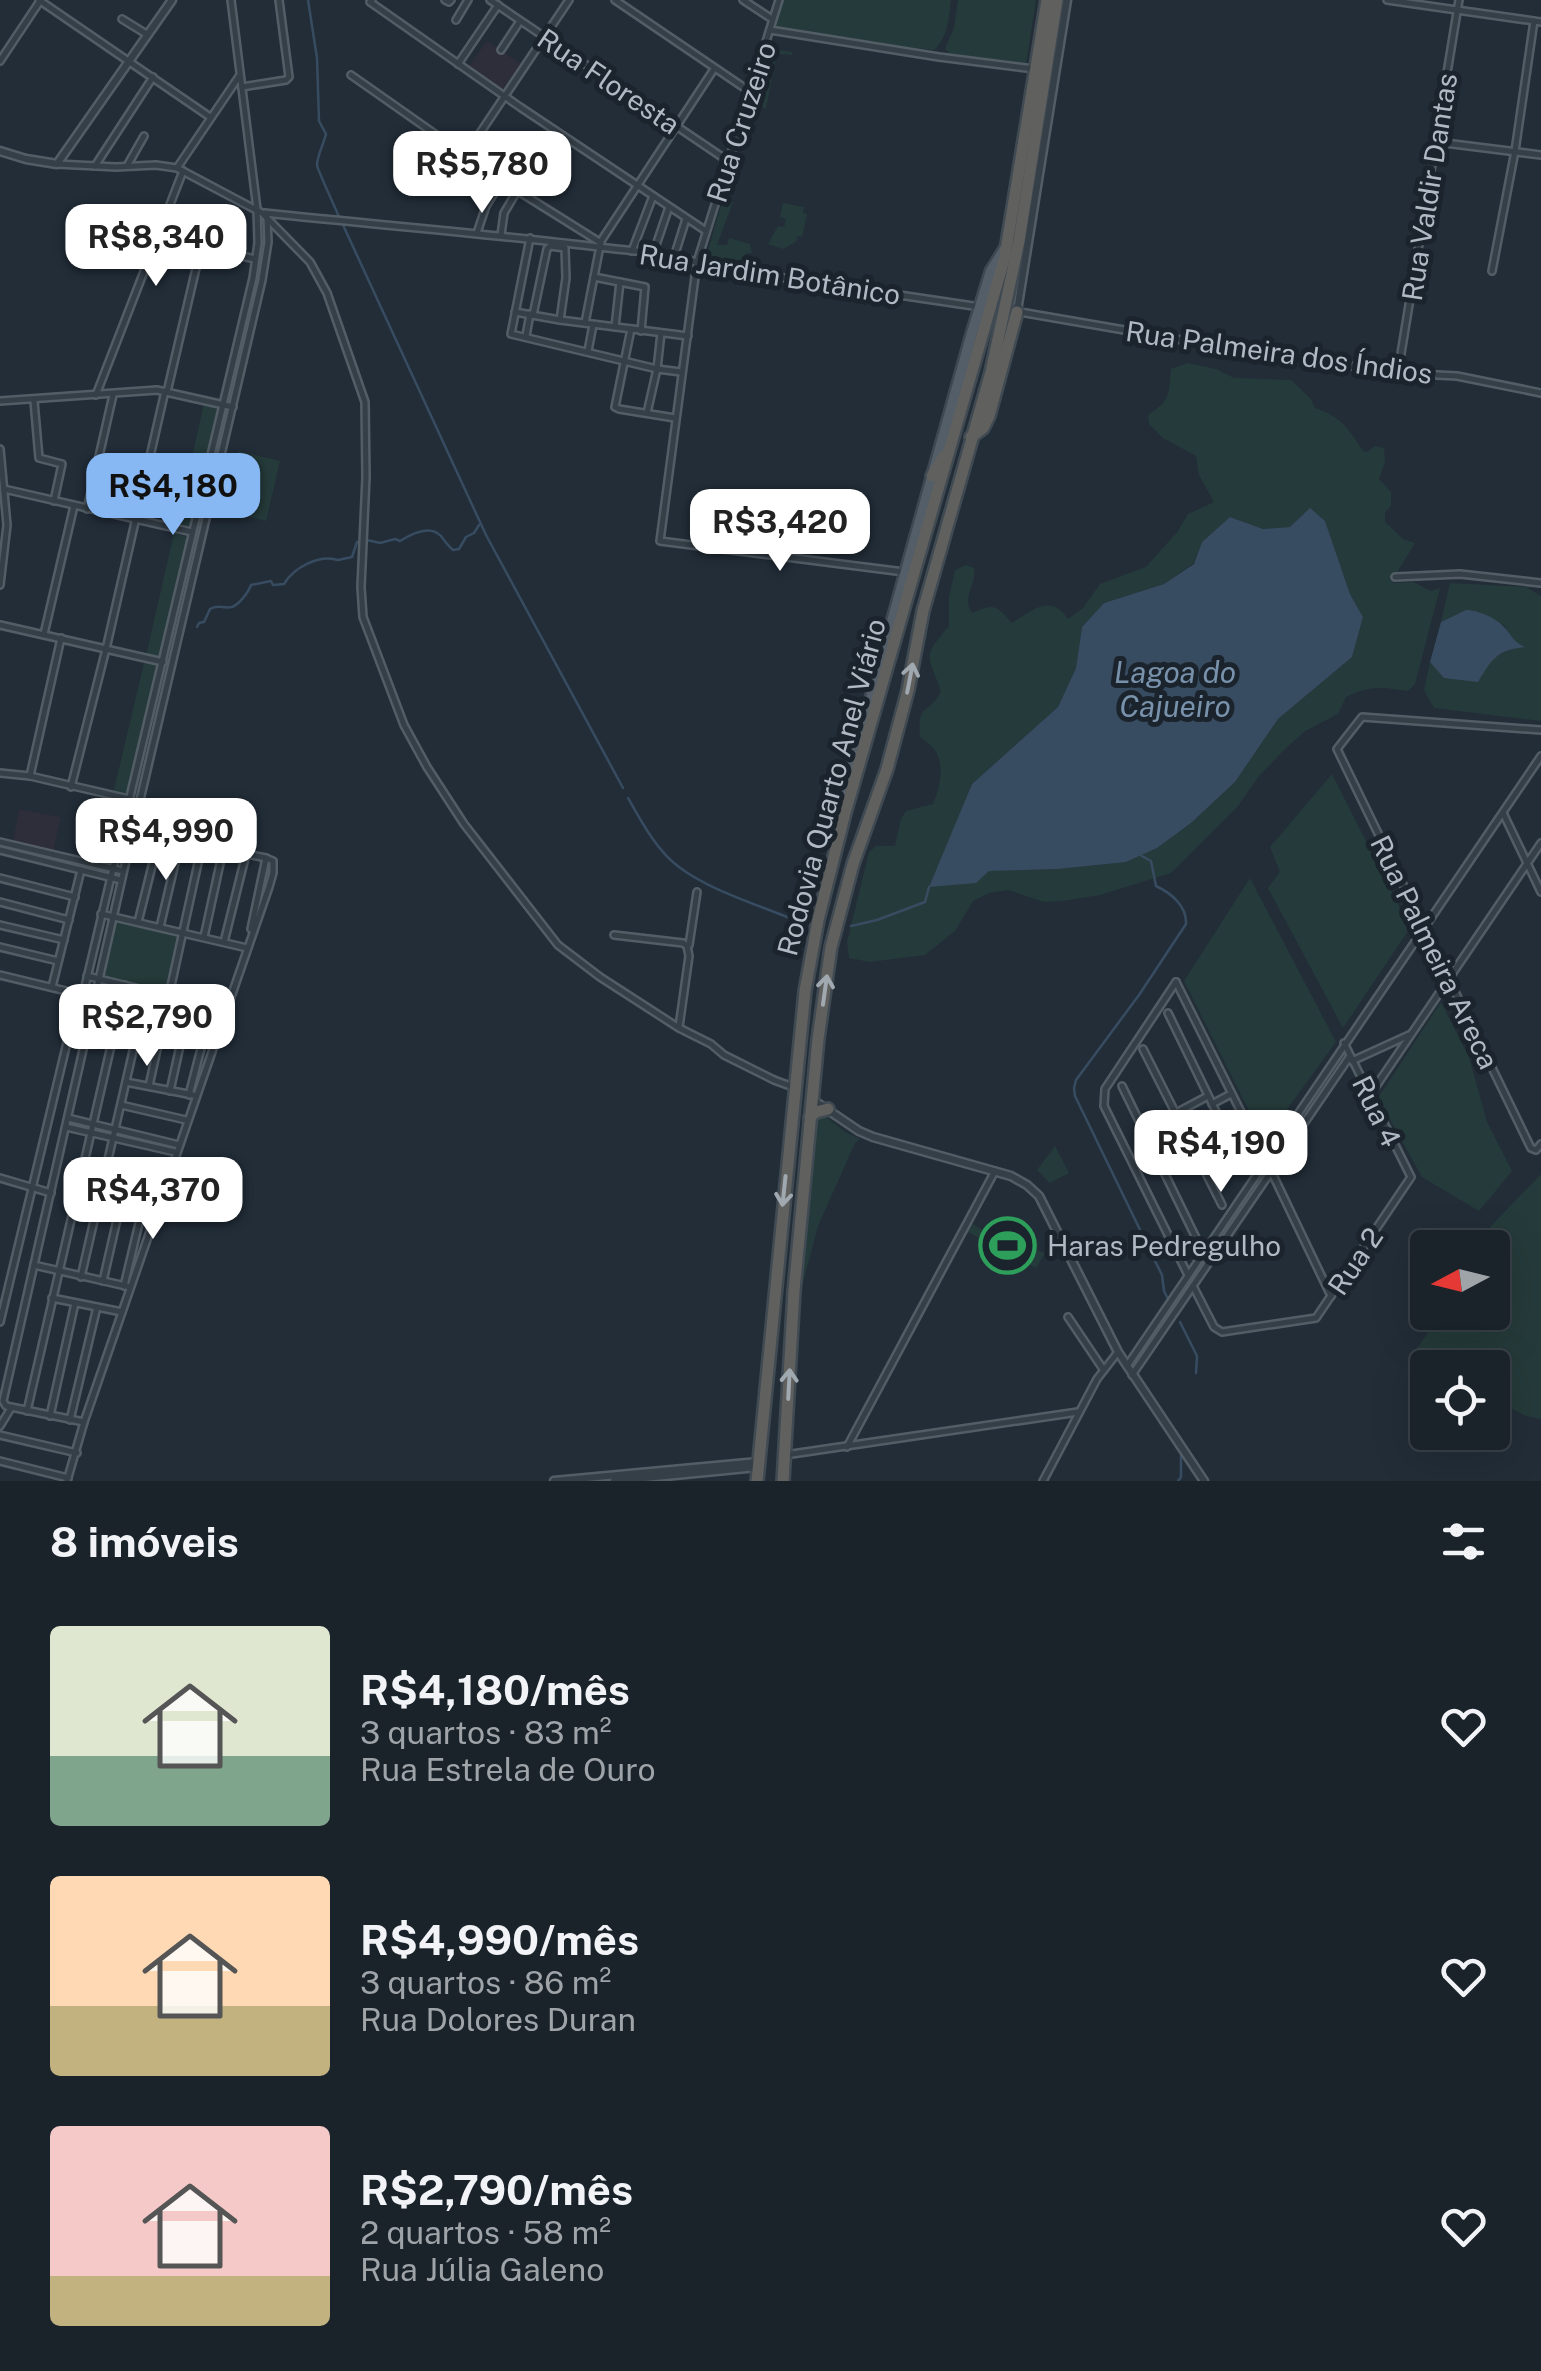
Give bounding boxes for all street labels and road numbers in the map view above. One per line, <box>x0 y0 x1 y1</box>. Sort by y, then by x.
street label: Rua Floresta <box>532 21 686 141</box>
street label: Rua Cruzeiro <box>700 38 782 206</box>
street label: Rua Valdir Dantas <box>1395 71 1463 303</box>
street label: Rua Jardim Botânico <box>637 237 903 311</box>
street label: Rua Palmeira dos Índios <box>1124 314 1434 390</box>
street label: Rodovia Quarto Anel Viário <box>770 615 892 959</box>
street label: Rua Palmeira Areca <box>1364 830 1506 1074</box>
street label: Rua 4 <box>1346 1070 1408 1152</box>
street label: Rua 2 <box>1321 1221 1389 1301</box>

